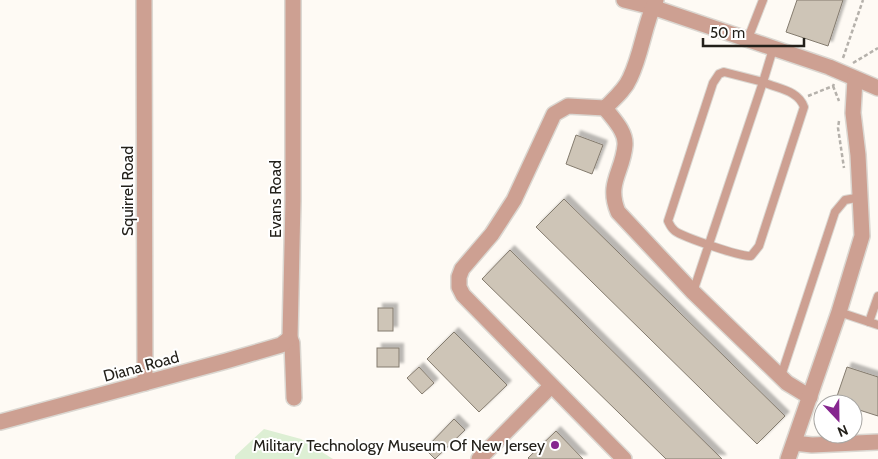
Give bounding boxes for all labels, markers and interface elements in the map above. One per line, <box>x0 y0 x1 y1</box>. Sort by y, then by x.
scale bar <box>703 15 804 47</box>
text: 50 m <box>710 24 745 42</box>
street label: Squirrel Road <box>118 146 137 236</box>
street label: Evans Road <box>266 160 285 238</box>
street label: Diana Road <box>101 347 181 386</box>
north arrow <box>813 394 863 444</box>
text: N <box>835 421 851 441</box>
place label: Military Technology Museum Of New Jersey <box>253 436 545 455</box>
marker: Military Technology Museum Of New Jersey <box>549 439 561 451</box>

